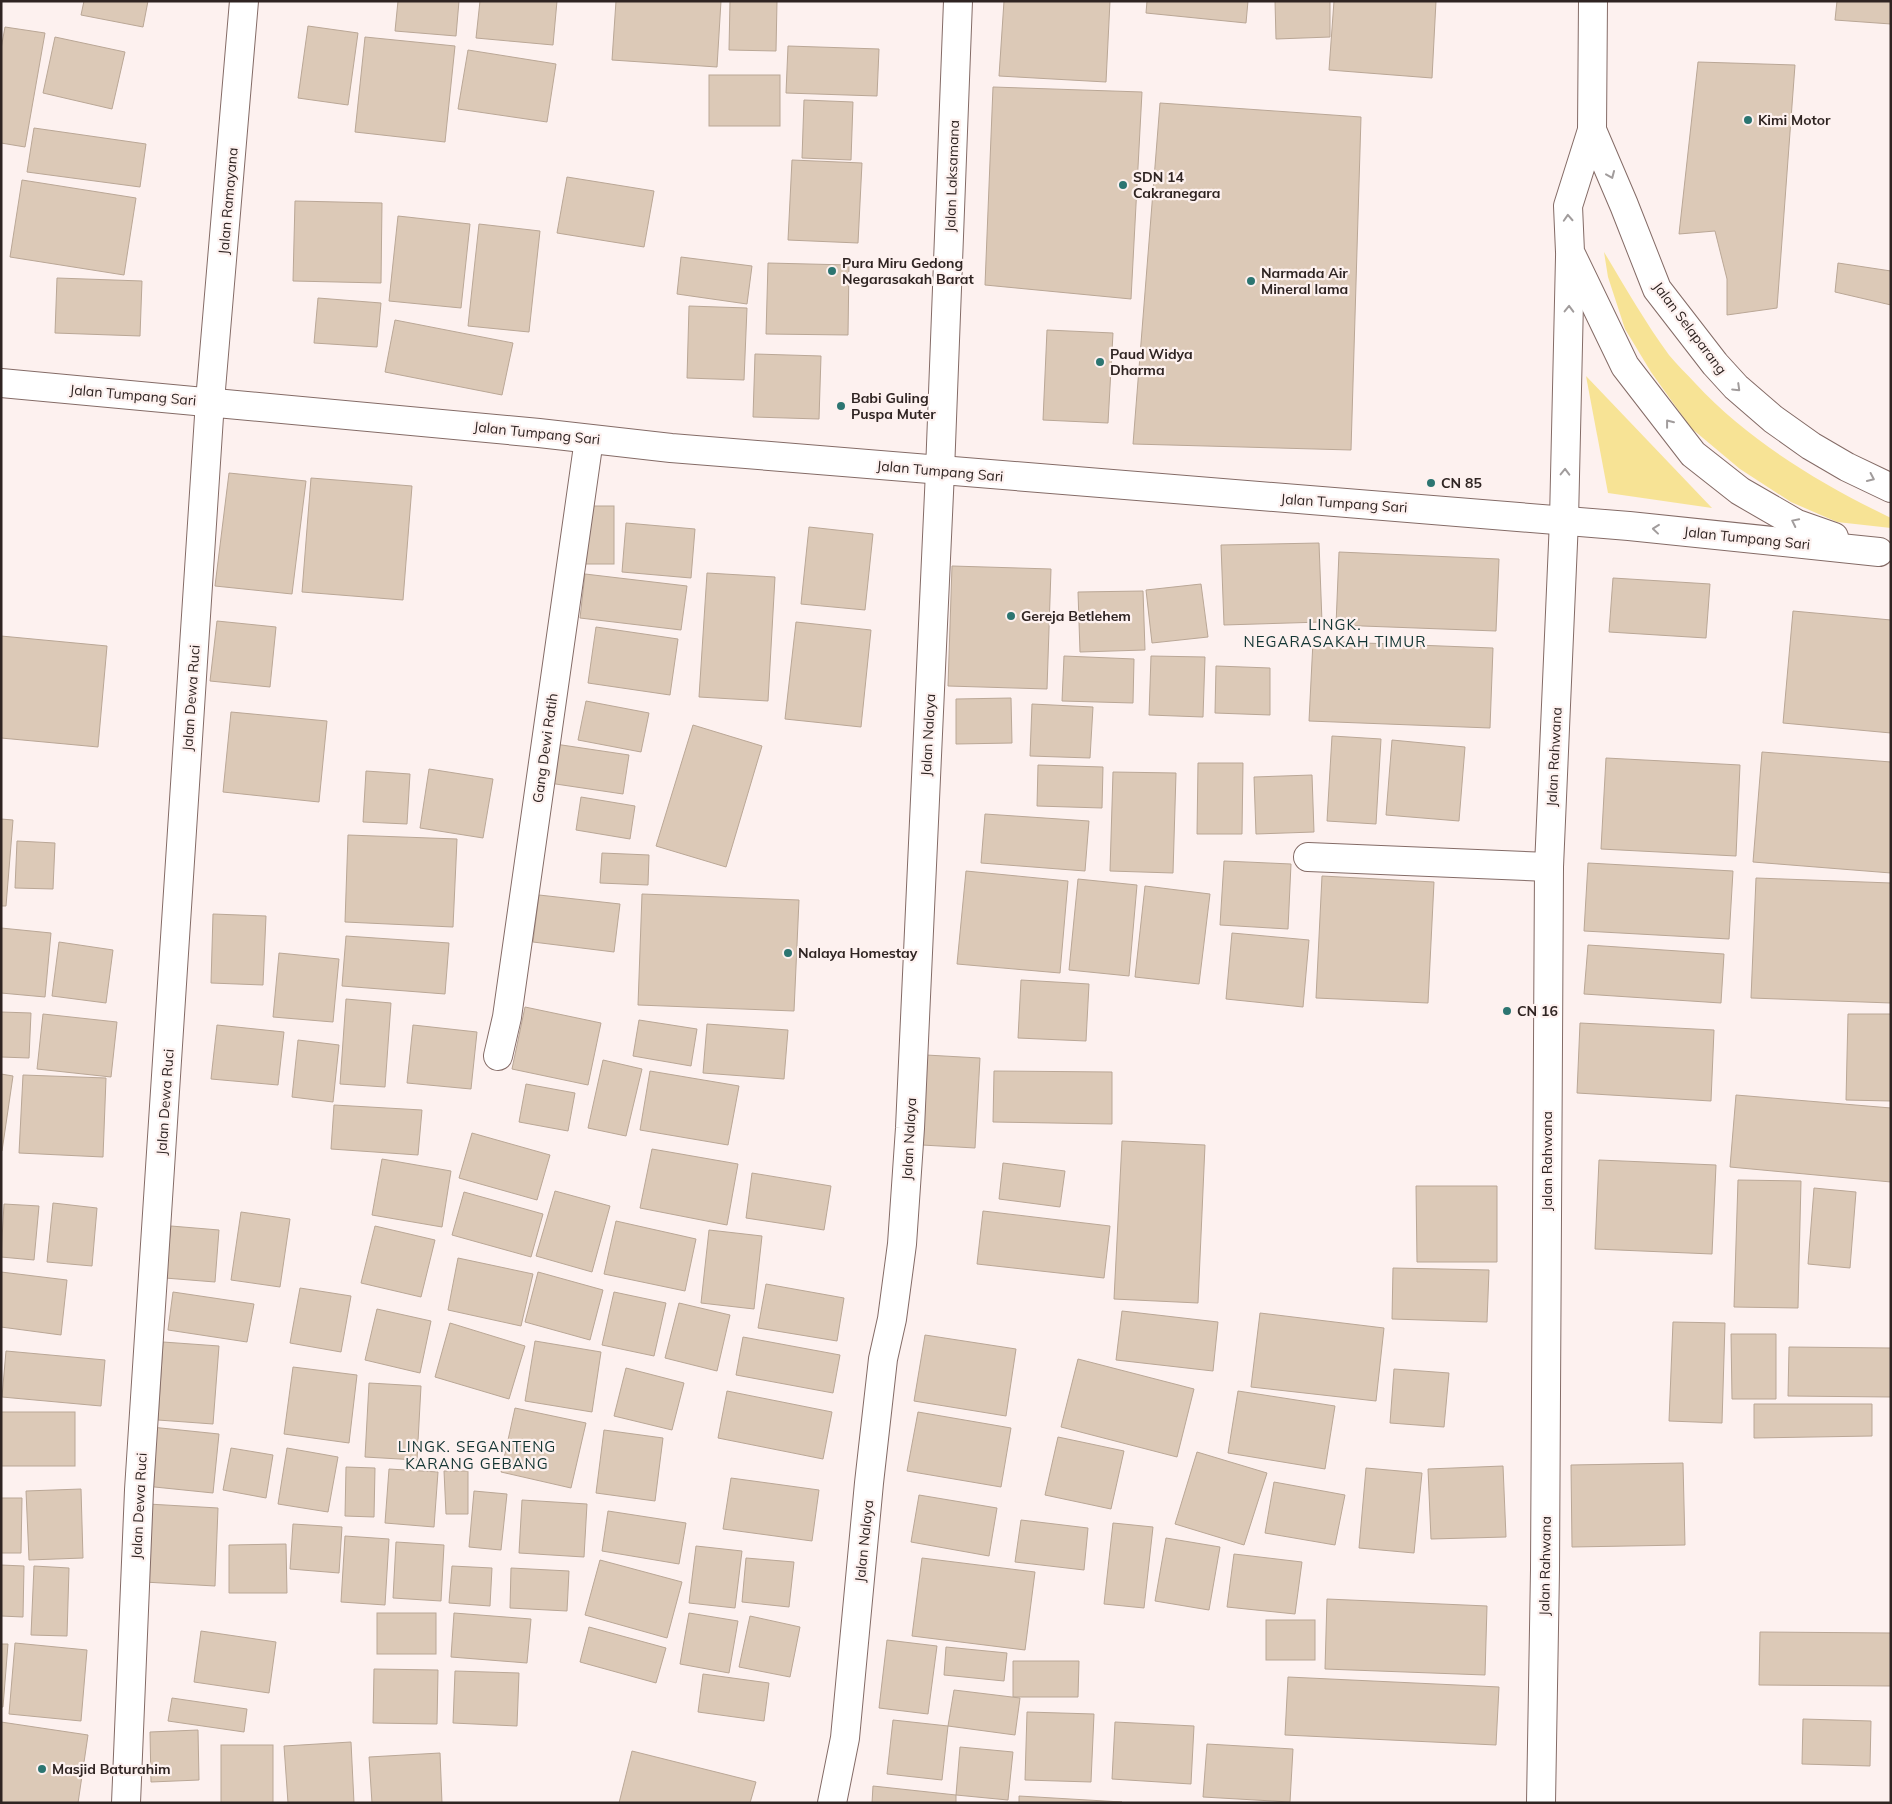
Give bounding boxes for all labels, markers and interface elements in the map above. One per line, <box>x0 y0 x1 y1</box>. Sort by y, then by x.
place label: Kimi Motor <box>1758 111 1831 129</box>
marker: Kimi Motor <box>1742 114 1754 126</box>
street label: Jalan Laksamana <box>941 120 963 232</box>
street label: Jalan Ramayana <box>214 147 242 255</box>
place label: SDN 14 Cakranegara <box>1133 168 1220 202</box>
one-way arrow <box>1605 170 1616 179</box>
marker: SDN 14 Cakranegara <box>1117 179 1129 191</box>
one-way arrow <box>1563 213 1574 221</box>
place label: Pura Miru Gedong Negarasakah Barat <box>842 254 975 288</box>
place label: Narmada Air Mineral lama <box>1261 264 1348 298</box>
marker: Pura Miru Gedong Negarasakah Barat <box>826 265 838 277</box>
marker: Narmada Air Mineral lama <box>1245 275 1257 287</box>
street label: Jalan Selaparang <box>1649 278 1731 378</box>
one-way arrow <box>1564 305 1574 312</box>
place label: Paud Widya Dharma <box>1110 345 1193 379</box>
marker: Paud Widya Dharma <box>1094 356 1106 368</box>
street label: Jalan Tumpang Sari <box>69 380 197 410</box>
one-way arrow <box>1731 382 1740 391</box>
place label: Babi Guling Puspa Muter <box>851 389 936 423</box>
marker: Babi Guling Puspa Muter <box>835 400 847 412</box>
street label: Jalan Tumpang Sari <box>473 417 601 449</box>
one-way arrow <box>1666 420 1674 429</box>
street label: Jalan Tumpang Sari <box>876 456 1004 486</box>
one-way arrow <box>1560 467 1571 475</box>
one-way arrow <box>1866 472 1875 483</box>
place label: CN 85 <box>1441 474 1482 492</box>
marker: CN 85 <box>1425 477 1437 489</box>
street label: Jalan Tumpang Sari <box>1280 490 1408 516</box>
one-way arrow <box>1791 518 1800 528</box>
street label: Jalan Tumpang Sari <box>1683 522 1811 554</box>
one-way arrow <box>1652 524 1660 535</box>
place label: Gereja Betlehem <box>1021 607 1131 625</box>
marker: Gereja Betlehem <box>1005 610 1017 622</box>
district label: LINGK. NEGARASAKAH TIMUR <box>1243 615 1427 651</box>
street label: Jalan Dewa Ruci <box>178 644 204 752</box>
street label: Gang Dewi Ratih <box>528 692 562 804</box>
street label: Jalan Nalaya <box>917 693 939 777</box>
street label: Jalan Rahwana <box>1542 707 1566 807</box>
place label: Nalaya Homestay <box>798 944 918 962</box>
marker: Nalaya Homestay <box>782 947 794 959</box>
place label: CN 16 <box>1517 1002 1558 1020</box>
marker: CN 16 <box>1501 1005 1513 1017</box>
street label: Jalan Dewa Ruci <box>152 1048 178 1156</box>
street label: Jalan Nalaya <box>898 1097 920 1181</box>
street label: Jalan Rahwana <box>1538 1111 1556 1211</box>
district label: LINGK. SEGANTENG KARANG GEBANG <box>398 1437 556 1473</box>
street label: Jalan Dewa Ruci <box>127 1452 151 1560</box>
street label: Jalan Nalaya <box>851 1499 877 1583</box>
street label: Jalan Rahwana <box>1535 1516 1555 1616</box>
place label: Masjid Baturahim <box>52 1760 170 1778</box>
marker: Masjid Baturahim <box>36 1763 48 1775</box>

